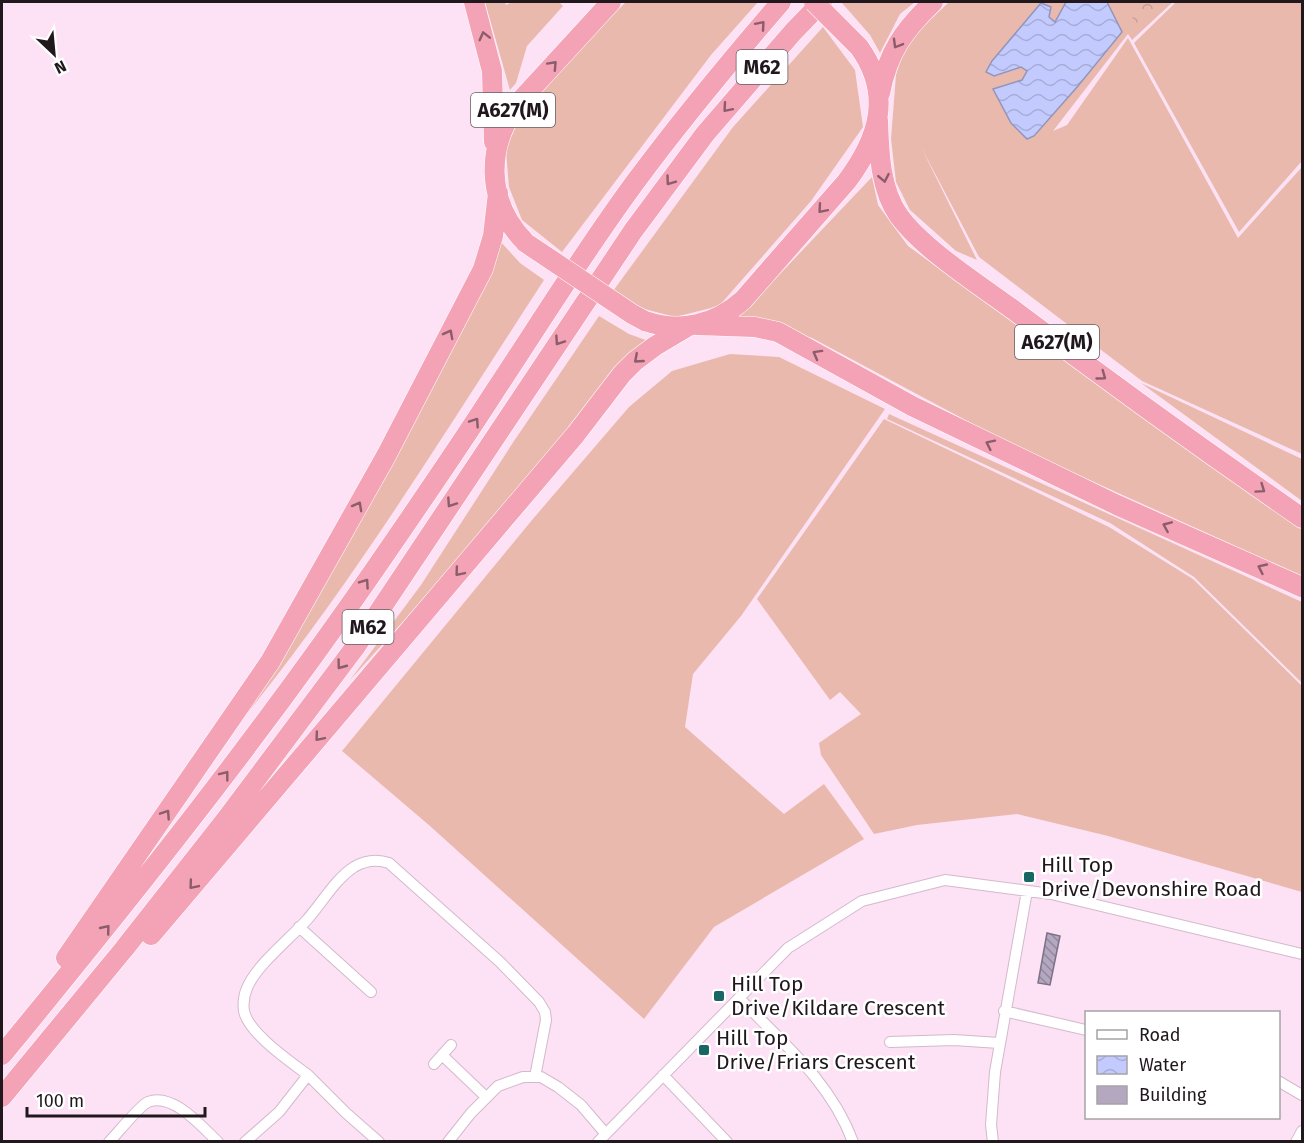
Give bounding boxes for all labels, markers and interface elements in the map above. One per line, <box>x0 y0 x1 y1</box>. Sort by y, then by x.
one-way arrow <box>754 21 765 32</box>
north arrow <box>24 24 84 84</box>
one-way arrow <box>479 31 492 41</box>
one-way arrow <box>893 37 904 48</box>
road number: M62 <box>736 50 788 84</box>
text: N <box>51 56 69 78</box>
one-way arrow <box>545 62 556 73</box>
road number: A627(M) <box>471 93 555 127</box>
one-way arrow <box>723 101 734 112</box>
one-way arrow <box>877 172 890 182</box>
one-way arrow <box>666 174 677 185</box>
one-way arrow <box>818 202 829 213</box>
road number: A627(M) <box>1015 325 1099 359</box>
one-way arrow <box>442 329 453 340</box>
one-way arrow <box>556 335 567 346</box>
one-way arrow <box>813 349 823 361</box>
one-way arrow <box>634 352 645 363</box>
one-way arrow <box>1095 369 1106 380</box>
one-way arrow <box>467 418 479 428</box>
one-way arrow <box>986 439 997 451</box>
one-way arrow <box>1254 482 1265 493</box>
one-way arrow <box>447 497 458 508</box>
one-way arrow <box>350 502 362 512</box>
one-way arrow <box>1162 521 1173 533</box>
one-way arrow <box>1257 564 1268 576</box>
one-way arrow <box>455 565 466 576</box>
one-way arrow <box>358 579 369 590</box>
road number: M62 <box>342 610 394 644</box>
one-way arrow <box>338 658 349 669</box>
one-way arrow <box>315 730 326 741</box>
one-way arrow <box>218 770 229 781</box>
one-way arrow <box>159 809 170 820</box>
place label: Hill Top Drive/Devonshire Road <box>1041 852 1262 902</box>
marker: Hill Top Drive/Devonshire Road <box>1022 870 1036 884</box>
one-way arrow <box>189 878 200 889</box>
one-way arrow <box>98 924 109 935</box>
place label: Hill Top Drive/Kildare Crescent <box>731 971 946 1021</box>
marker: Hill Top Drive/Kildare Crescent <box>712 989 726 1003</box>
legend <box>1085 1011 1280 1119</box>
text: Road <box>1139 1024 1181 1046</box>
place label: Hill Top Drive/Friars Crescent <box>716 1025 916 1075</box>
marker: Hill Top Drive/Friars Crescent <box>697 1043 711 1057</box>
text: Water <box>1139 1054 1186 1076</box>
scale bar <box>27 1080 206 1118</box>
text: Building <box>1139 1084 1207 1106</box>
text: 100 m <box>36 1090 84 1112</box>

